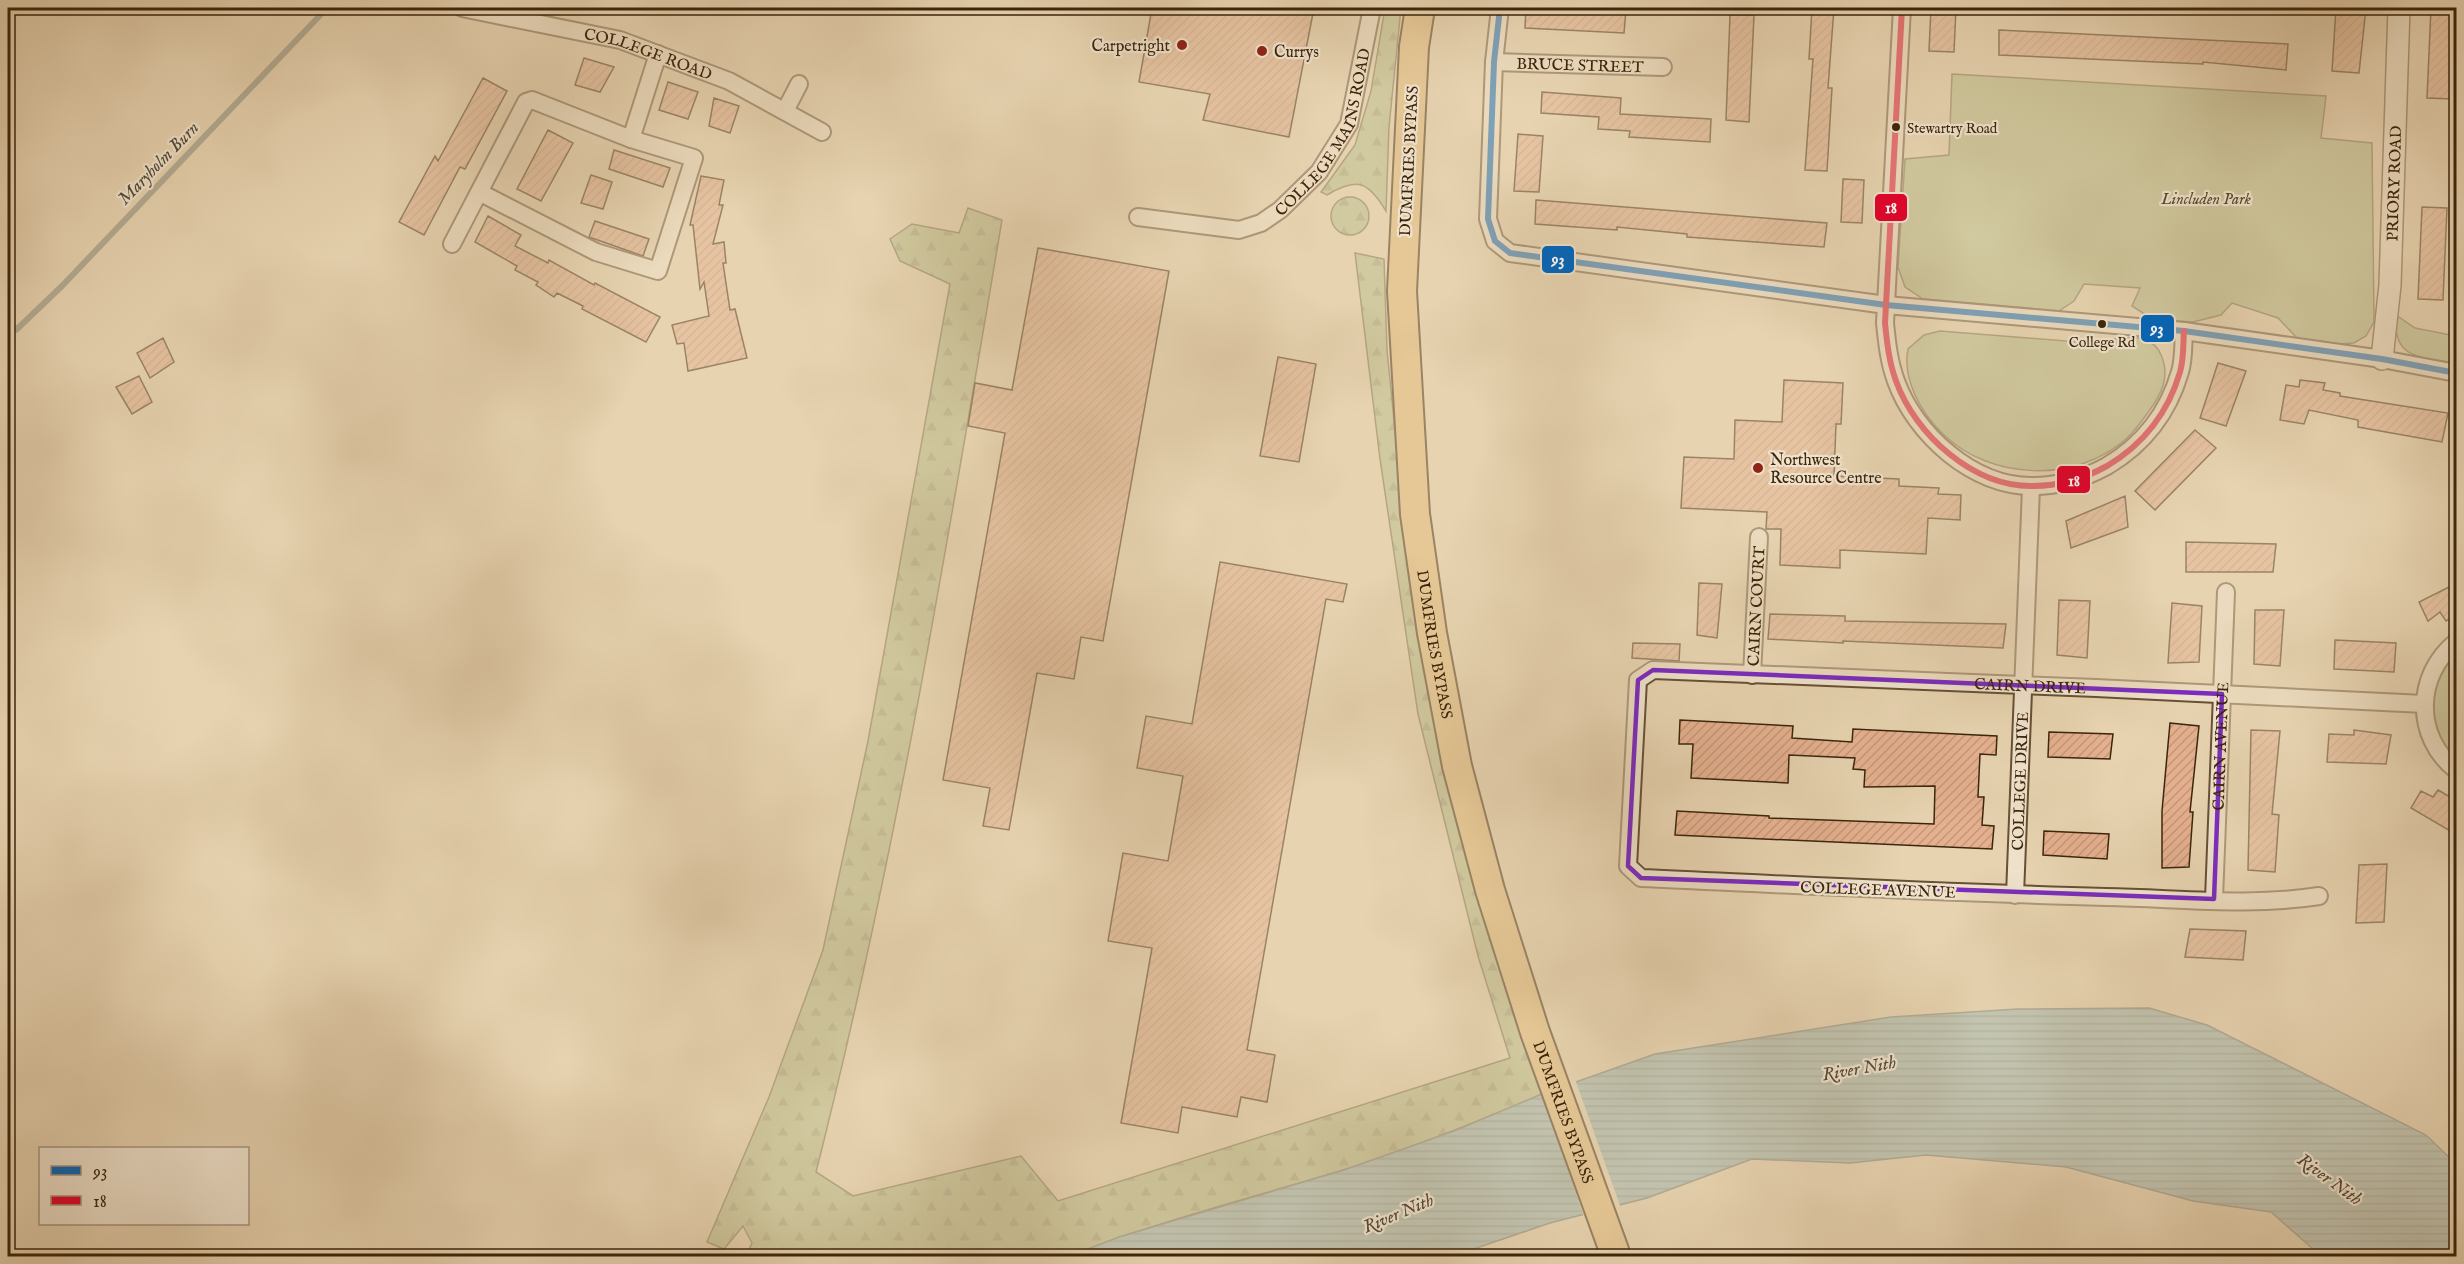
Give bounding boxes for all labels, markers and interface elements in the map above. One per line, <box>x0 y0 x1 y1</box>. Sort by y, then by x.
street label: COLLEGE ROAD <box>582 25 715 86</box>
place label: Carpetright <box>1091 37 1171 57</box>
marker: Carpetright <box>1175 38 1189 52</box>
place label: Currys <box>1274 43 1319 63</box>
marker: Currys <box>1255 44 1269 58</box>
street label: COLLEGE MAINS ROAD <box>1272 47 1376 221</box>
street label: BRUCE STREET <box>1516 55 1644 78</box>
street label: DUMFRIES BYPASS <box>1396 85 1424 237</box>
water label: Maryholm Burn <box>113 117 205 211</box>
place label: Stewartry Road <box>1907 120 1998 138</box>
marker: Stewartry Road <box>1890 121 1902 133</box>
street label: PRIORY ROAD <box>2383 125 2407 242</box>
park label: Lincluden Park <box>2160 190 2251 210</box>
line badge: 18 <box>1874 193 1908 222</box>
text: 18 <box>1885 199 1897 219</box>
line badge: 93 <box>1541 245 1575 274</box>
text: 93 <box>1551 251 1565 271</box>
line badge: 93 <box>2140 314 2175 343</box>
marker: College Rd <box>2096 318 2108 330</box>
text: 93 <box>2150 320 2164 340</box>
place label: College Rd <box>2069 334 2136 352</box>
place label: Northwest Resource Centre <box>1770 451 1881 489</box>
marker: Northwest Resource Centre <box>1751 461 1765 475</box>
line badge: 18 <box>2056 465 2091 494</box>
text: 18 <box>2068 472 2080 492</box>
street label: CAIRN COURT <box>1744 545 1771 667</box>
street label: DUMFRIES BYPASS <box>1411 569 1456 721</box>
street label: CAIRN DRIVE <box>1974 675 2086 700</box>
street label: CAIRN AVENUE <box>2209 682 2234 811</box>
street label: COLLEGE DRIVE <box>2009 711 2034 851</box>
street label: COLLEGE AVENUE <box>1800 878 1956 904</box>
street label: DUMFRIES BYPASS <box>1527 1038 1597 1187</box>
water label: River Nith <box>1821 1052 1898 1087</box>
legend <box>39 1147 249 1225</box>
water label: River Nith <box>2292 1149 2366 1212</box>
text: 93 <box>92 1161 108 1184</box>
water label: River Nith <box>1360 1189 1438 1240</box>
text: 18 <box>93 1191 107 1214</box>

